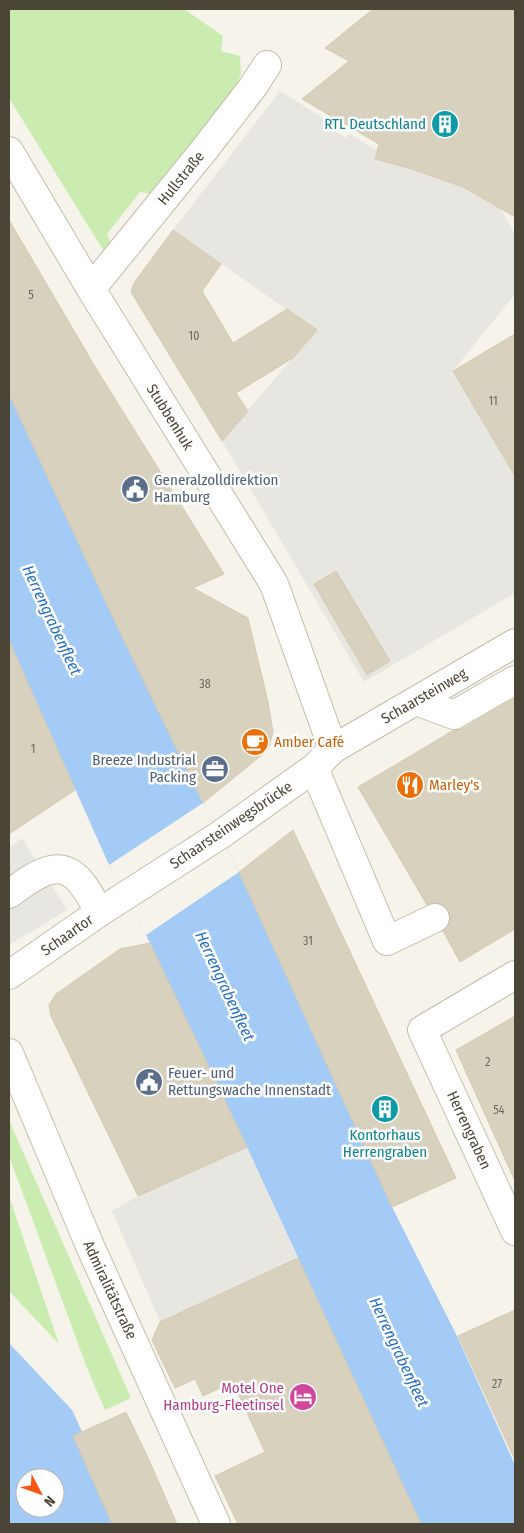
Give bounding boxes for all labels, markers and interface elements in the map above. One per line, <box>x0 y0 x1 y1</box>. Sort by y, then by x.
building icon: RTL Deutschland <box>430 109 460 139</box>
place label: RTL Deutschland <box>324 115 426 133</box>
street label: Hullstraße <box>154 148 208 208</box>
house number: 5 <box>28 288 34 302</box>
house number: 10 <box>189 329 199 343</box>
street label: Stubbenhuk <box>143 381 197 453</box>
house number: 11 <box>488 394 498 408</box>
place label: Generalzolldirektion Hamburg <box>154 471 278 506</box>
public building icon: Generalzolldirektion Hamburg <box>120 474 150 504</box>
water label: Herrengrabenfleet <box>18 562 86 679</box>
street label: Schaarsteinweg <box>378 664 470 728</box>
house number: 38 <box>199 677 211 691</box>
cafe icon: Amber Café <box>240 727 270 757</box>
place label: Amber Café <box>274 733 344 751</box>
house number: 1 <box>31 742 35 756</box>
place label: Breeze Industrial Packing <box>92 751 196 786</box>
office icon: Breeze Industrial Packing <box>200 754 230 784</box>
restaurant icon: Marley's <box>395 770 425 800</box>
place label: Marley's <box>429 776 479 794</box>
street label: Schaarsteinwegsbrücke <box>166 777 296 873</box>
street label: Schaartor <box>37 910 97 959</box>
water label: Herrengrabenfleet <box>191 928 259 1045</box>
house number: 31 <box>303 934 313 948</box>
house number: 2 <box>485 1055 491 1069</box>
place label: Feuer- und Rettungswache Innenstadt <box>168 1064 331 1099</box>
public building icon: Feuer- und Rettungswache Innenstadt <box>134 1067 164 1097</box>
street label: Herrengraben <box>443 1088 495 1172</box>
building icon: Kontorhaus Herrengraben <box>370 1094 400 1124</box>
house number: 54 <box>493 1103 505 1117</box>
place label: Kontorhaus Herrengraben <box>343 1126 427 1161</box>
street label: Admiralitätstraße <box>79 1238 141 1342</box>
water label: Herrengrabenfleet <box>365 1294 433 1411</box>
house number: 27 <box>492 1377 502 1391</box>
place label: Motel One Hamburg-Fleetinsel <box>163 1379 284 1414</box>
hotel icon: Motel One Hamburg-Fleetinsel <box>288 1382 318 1412</box>
north arrow <box>15 1468 65 1518</box>
text: N <box>40 1492 59 1510</box>

